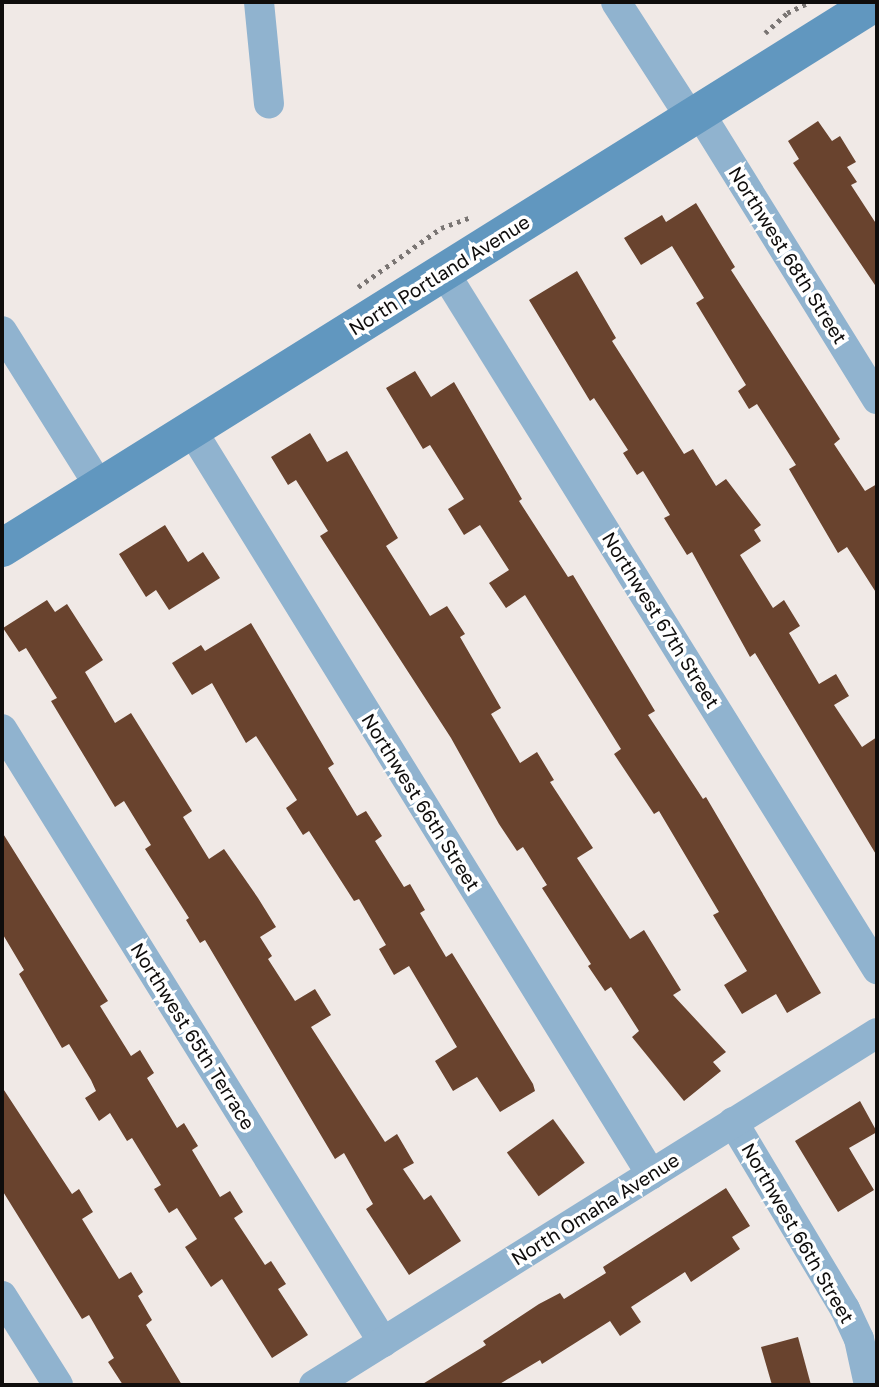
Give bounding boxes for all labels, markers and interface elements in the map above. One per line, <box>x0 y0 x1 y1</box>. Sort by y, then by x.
street label: Northwest 68th Street <box>724 162 852 348</box>
street label: North Portland Avenue <box>344 210 534 340</box>
street label: Northwest 67th Street <box>597 528 725 712</box>
street label: Northwest 66th Street <box>357 709 485 895</box>
street label: Northwest 65th Terrace <box>126 938 260 1134</box>
street label: Northwest 66th Street <box>737 1139 859 1327</box>
street label: North Omaha Avenue <box>507 1148 683 1270</box>

